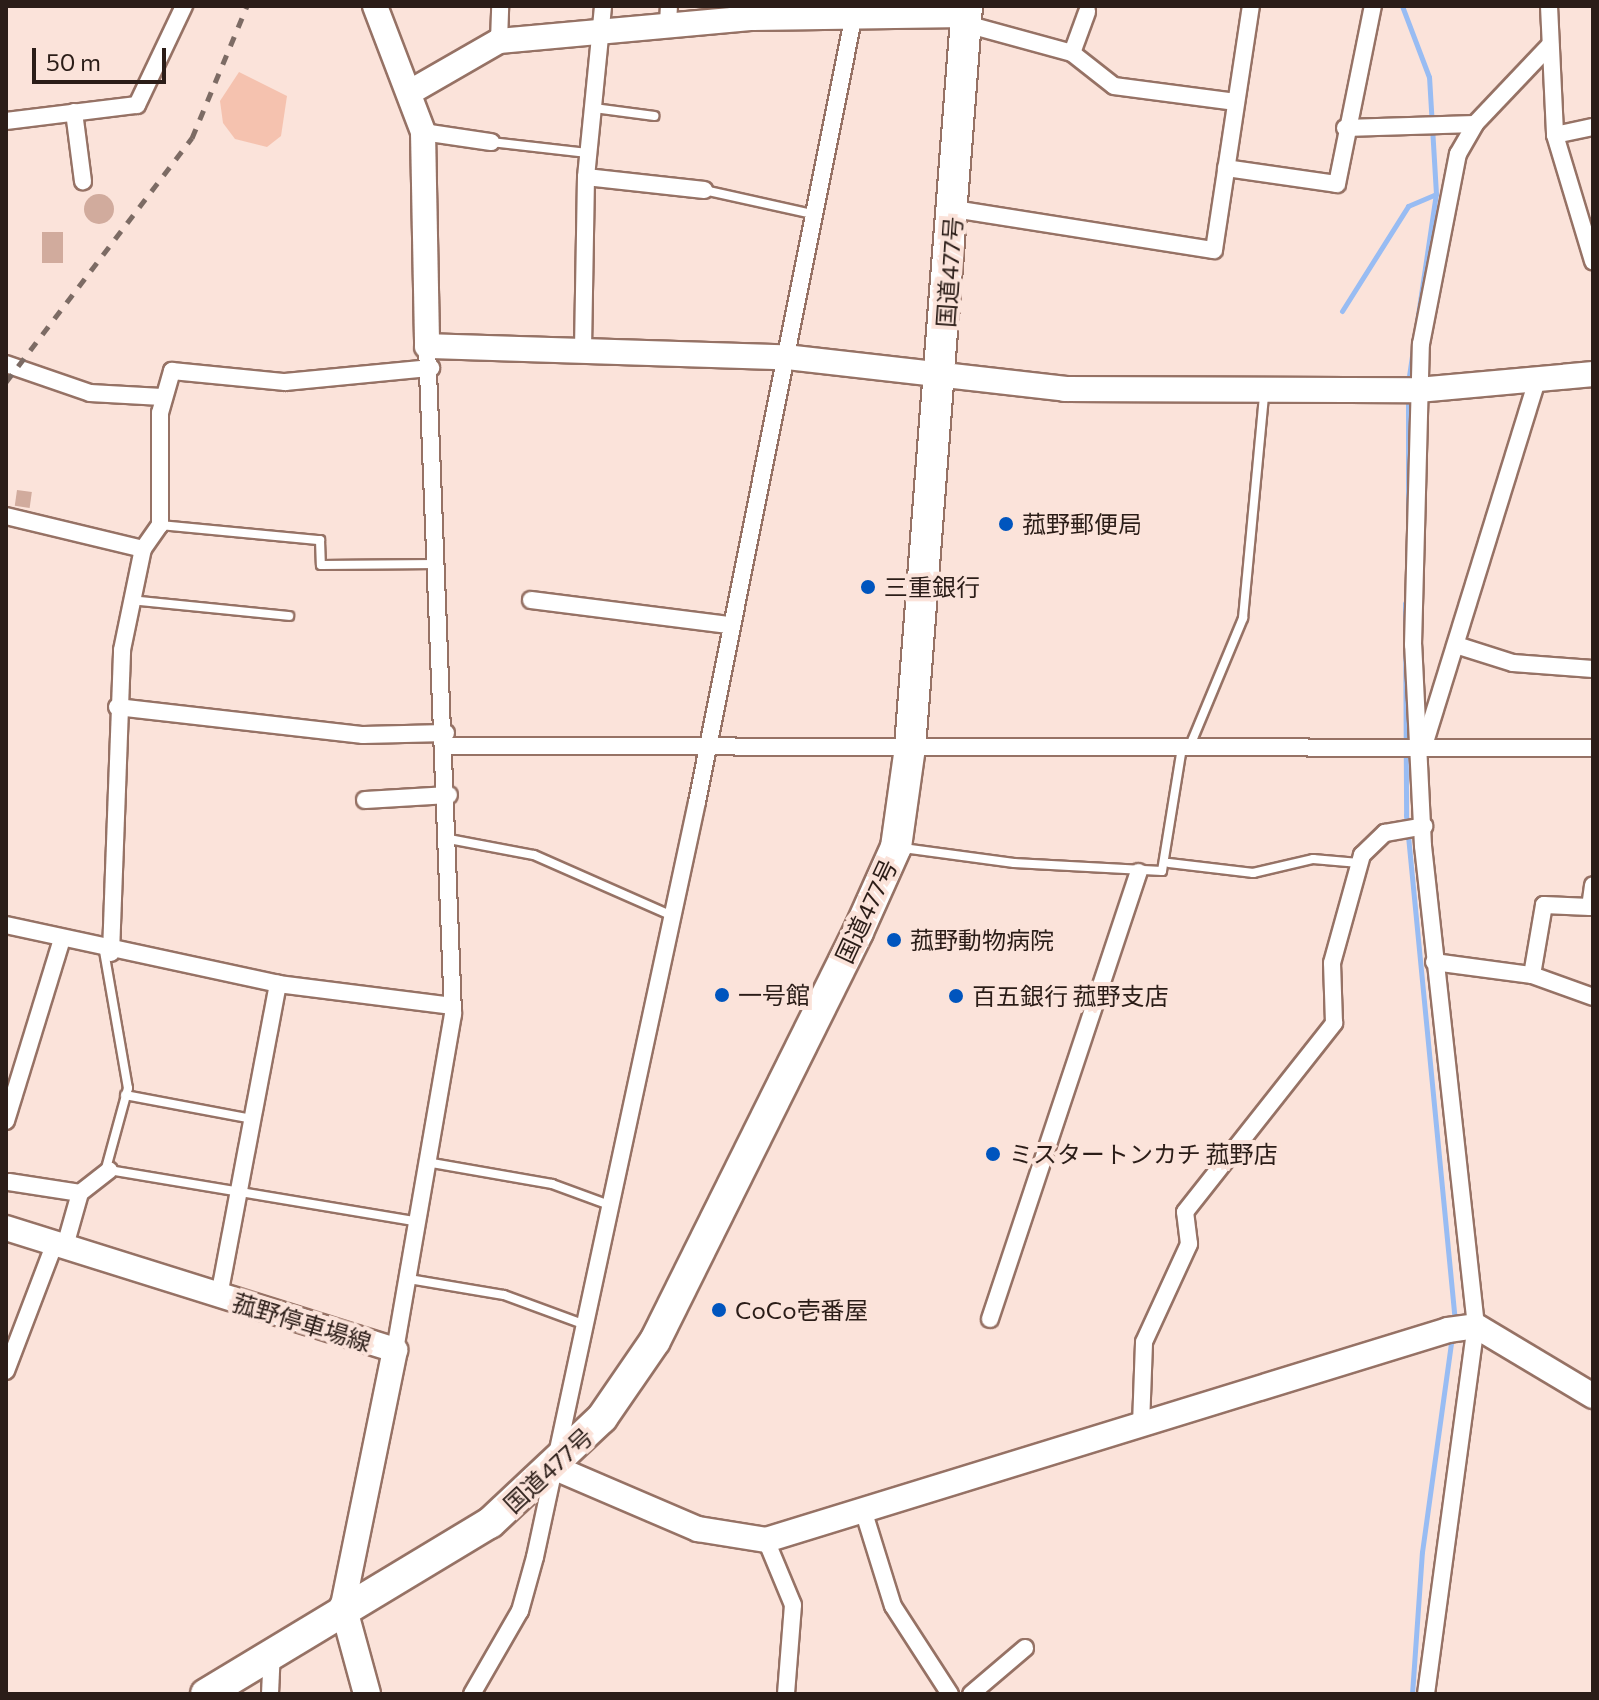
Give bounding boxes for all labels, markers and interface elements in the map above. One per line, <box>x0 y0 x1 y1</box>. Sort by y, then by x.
scale bar <box>36 32 170 82</box>
text: 50 m <box>46 47 101 76</box>
street label: 国道477号 <box>931 215 967 329</box>
place label: 菰野郵便局 <box>1022 510 1142 538</box>
marker: 菰野郵便局 <box>997 515 1015 533</box>
place label: 三重銀行 <box>884 573 980 601</box>
marker: 三重銀行 <box>859 578 877 596</box>
street label: 国道477号 <box>829 854 903 968</box>
place label: 菰野動物病院 <box>910 926 1054 954</box>
marker: 菰野動物病院 <box>885 931 903 949</box>
place label: 一号館 <box>738 981 810 1009</box>
place label: 百五銀行 菰野支店 <box>972 982 1169 1010</box>
marker: 一号館 <box>713 986 731 1004</box>
marker: 百五銀行 菰野支店 <box>947 987 965 1005</box>
place label: ミスタートンカチ 菰野店 <box>1009 1140 1278 1168</box>
marker: ミスタートンカチ 菰野店 <box>984 1145 1002 1163</box>
street label: 菰野停車場線 <box>229 1287 375 1357</box>
place label: CoCo壱番屋 <box>735 1296 869 1324</box>
marker: CoCo壱番屋 <box>710 1301 728 1319</box>
street label: 国道477号 <box>497 1422 599 1518</box>

